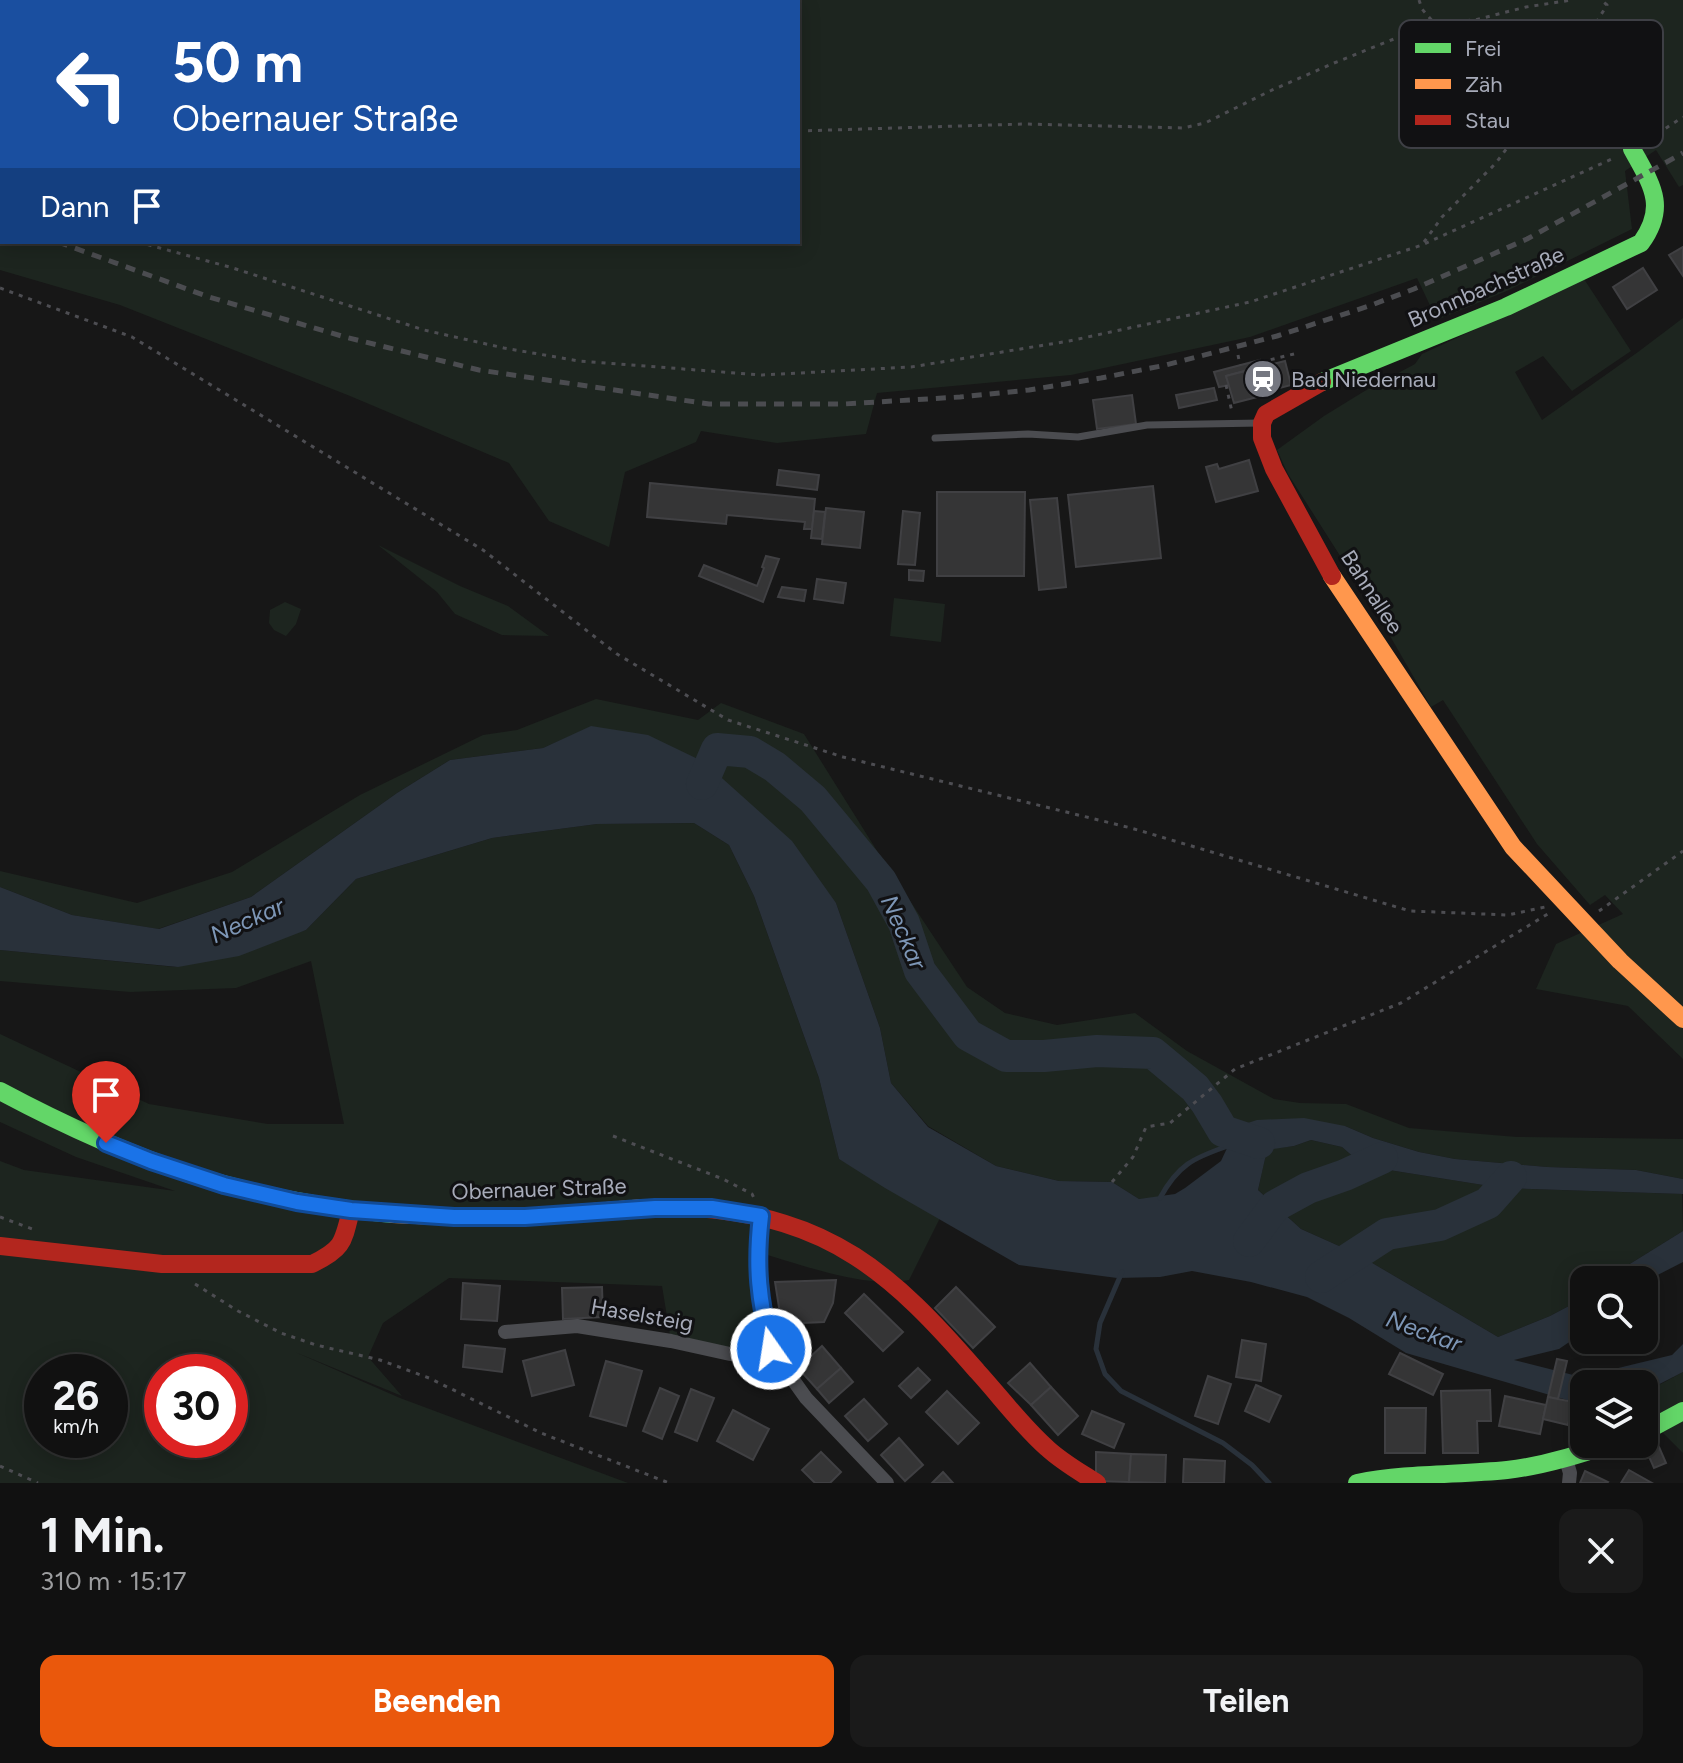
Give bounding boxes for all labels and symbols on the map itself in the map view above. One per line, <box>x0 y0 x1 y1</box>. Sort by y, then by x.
legend <box>1399 20 1663 148</box>
text: Frei <box>1465 35 1501 62</box>
text: Zäh <box>1465 71 1503 98</box>
text: Stau <box>1465 107 1510 134</box>
street label: Bronnbachstraße <box>1404 240 1568 334</box>
station icon: Bad Niedernau <box>1242 358 1284 400</box>
place label: Bad Niedernau <box>1291 366 1436 393</box>
street label: Bahnallee <box>1335 545 1409 639</box>
water label: Neckar <box>205 890 289 949</box>
water label: Neckar <box>875 890 934 974</box>
pin <box>72 1061 140 1143</box>
street label: Obernauer Straße <box>451 1172 627 1206</box>
street label: Haselsteig <box>589 1293 695 1337</box>
water label: Neckar <box>1382 1304 1467 1358</box>
position arrow <box>729 1307 813 1391</box>
speed limit sign: 30 <box>144 1354 248 1458</box>

